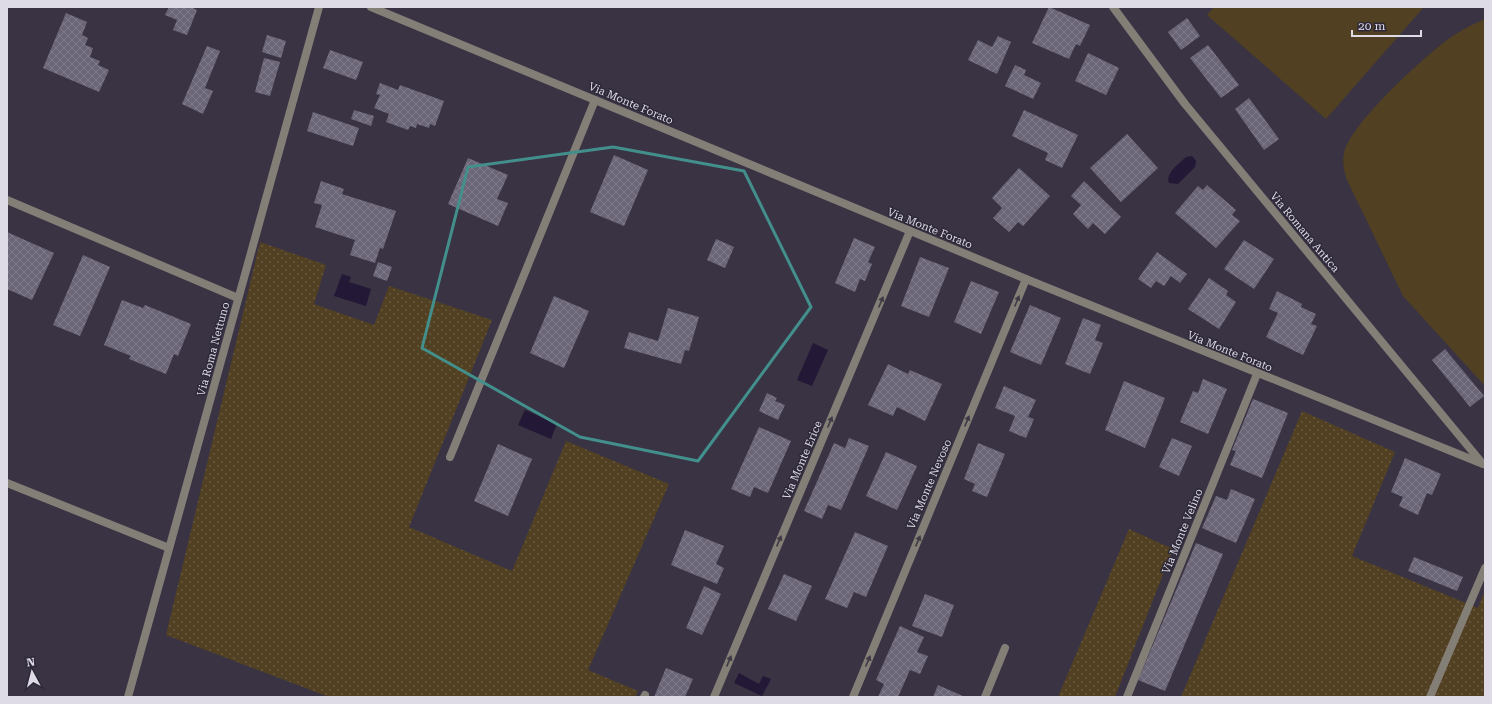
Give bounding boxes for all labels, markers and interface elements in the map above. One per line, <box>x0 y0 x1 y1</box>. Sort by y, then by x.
scale bar <box>1352 12 1421 38</box>
text: 20 m <box>1358 19 1385 33</box>
street label: Via Monte Forato <box>586 80 675 127</box>
street label: Via Romana Antica <box>1267 190 1342 275</box>
street label: Via Monte Forato <box>885 205 975 252</box>
one-way arrow <box>1015 294 1021 306</box>
one-way arrow <box>878 295 884 307</box>
street label: Via Roma Nettuno <box>195 301 232 398</box>
street label: Via Monte Forato <box>1185 328 1275 375</box>
one-way arrow <box>965 414 971 426</box>
one-way arrow <box>827 416 833 427</box>
street label: Via Monte Erice <box>780 419 825 502</box>
street label: Via Monte Nevoso <box>905 437 954 531</box>
street label: Via Monte Velino <box>1159 486 1206 576</box>
one-way arrow <box>915 534 921 546</box>
one-way arrow <box>777 535 783 547</box>
north arrow <box>12 652 52 692</box>
one-way arrow <box>726 655 732 667</box>
one-way arrow <box>864 655 871 667</box>
text: N <box>26 656 36 670</box>

